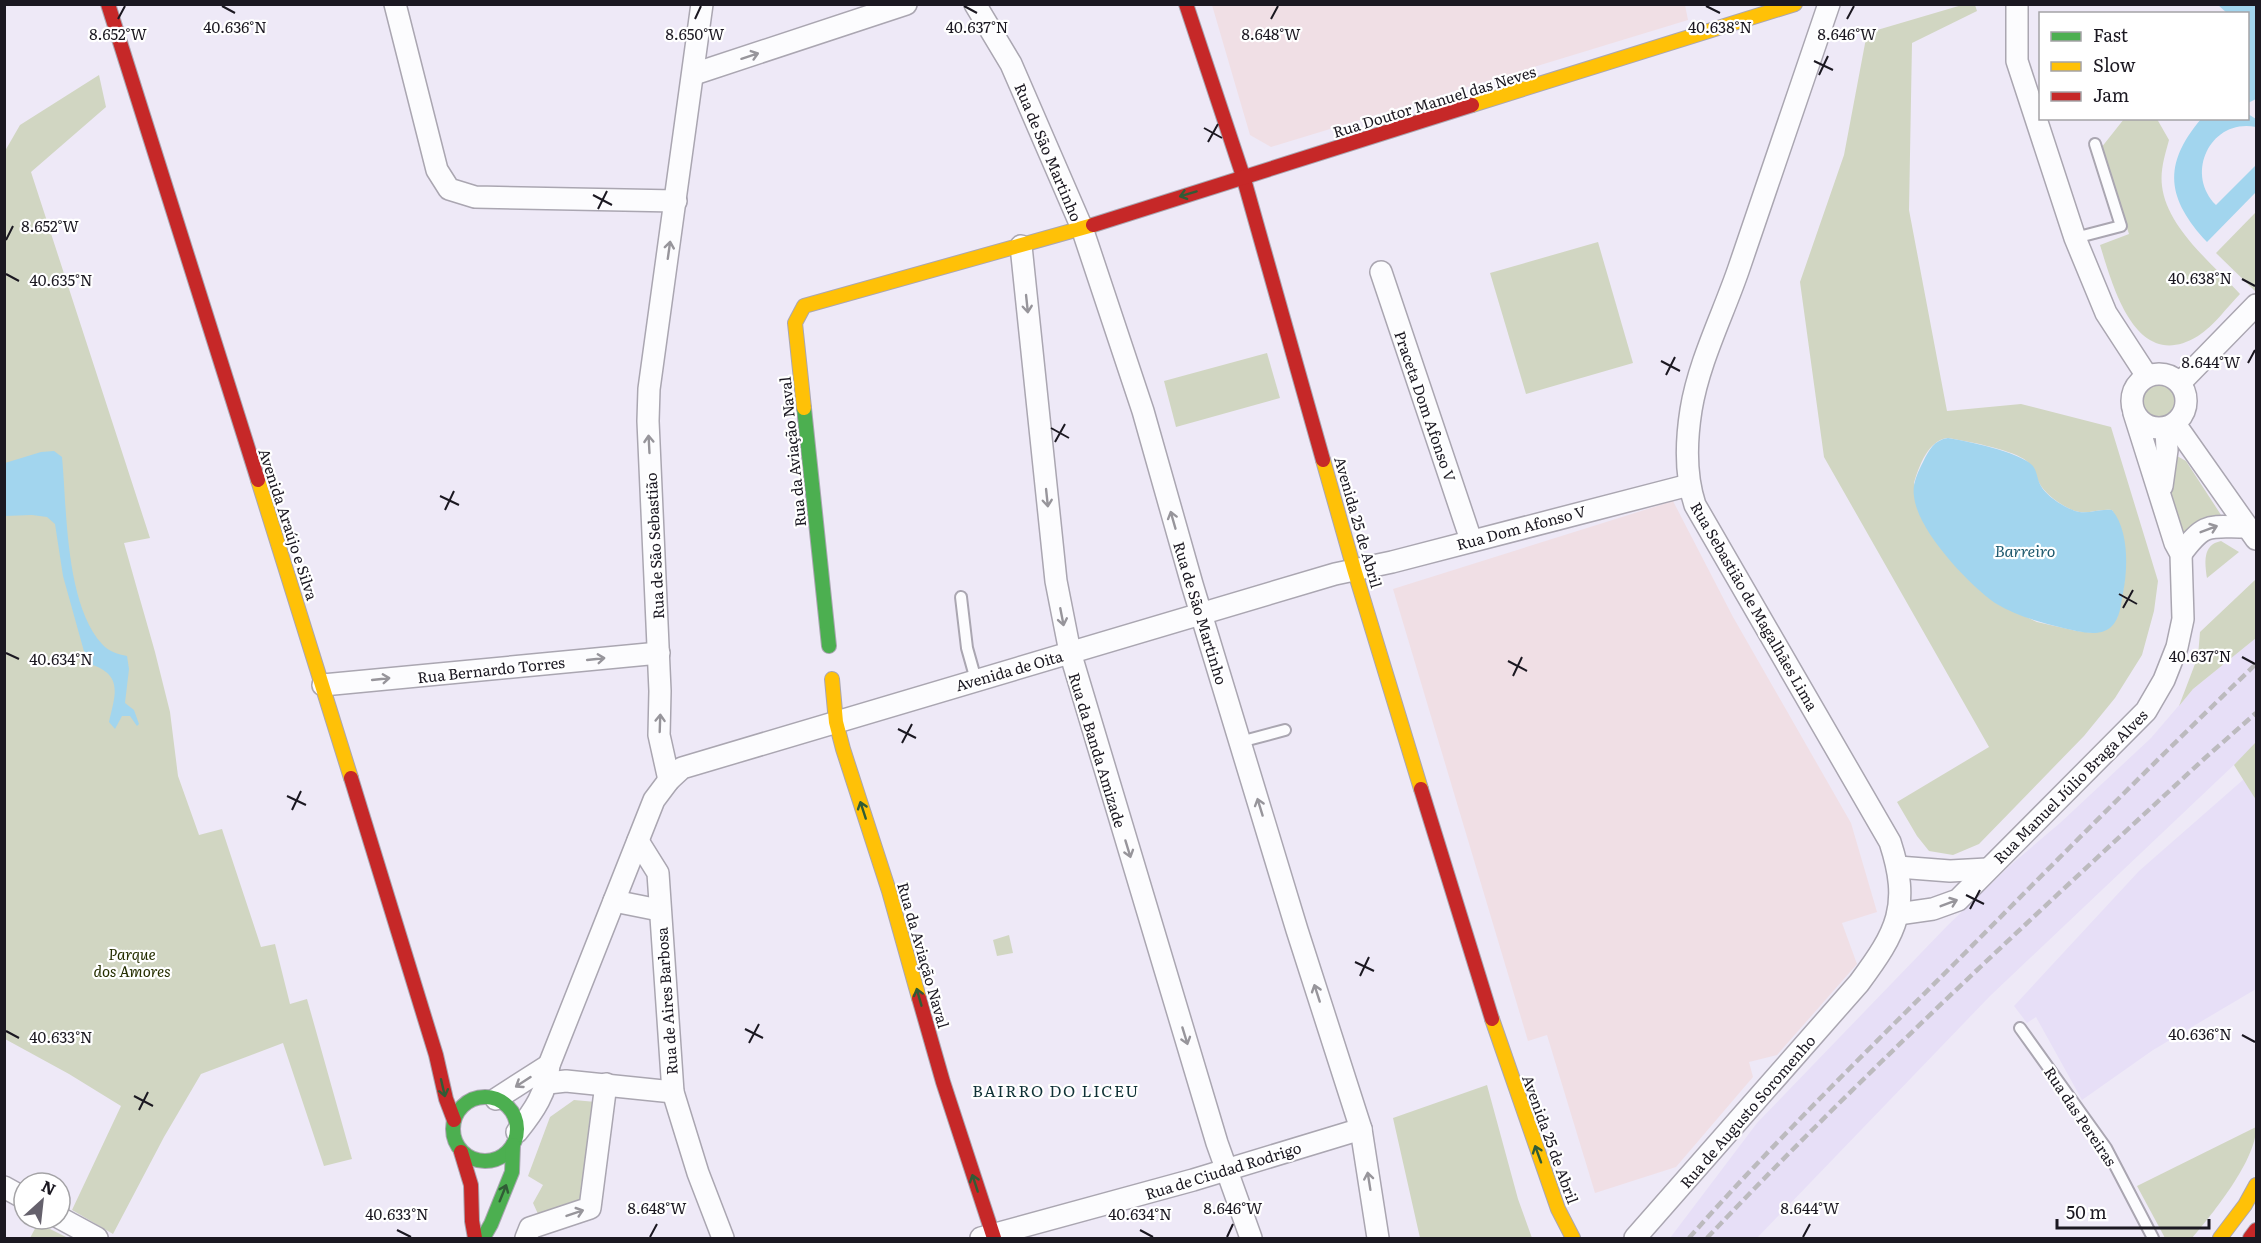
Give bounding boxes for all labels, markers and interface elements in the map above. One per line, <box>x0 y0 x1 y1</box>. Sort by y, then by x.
legend <box>2039 12 2249 120</box>
text: 40.636°N <box>203 15 267 38</box>
text: 40.637°N <box>946 15 1008 38</box>
text: 40.638°N <box>1688 15 1752 38</box>
text: Fast <box>2093 21 2129 48</box>
text: 8.652°W <box>89 22 147 45</box>
text: 8.650°W <box>666 22 725 45</box>
text: 8.648°W <box>1241 22 1301 45</box>
text: 8.646°W <box>1818 22 1877 45</box>
one-way arrow <box>740 50 759 61</box>
text: Slow <box>2093 51 2136 78</box>
street label: Rua Doutor Manuel das Neves <box>1330 59 1539 143</box>
street label: Rua de São Martinho <box>1009 79 1089 225</box>
text: Jam <box>2093 81 2129 108</box>
one-way arrow <box>1179 190 1198 201</box>
text: 8.652°W <box>21 214 79 237</box>
one-way arrow <box>664 241 675 261</box>
text: 40.638°N <box>2168 266 2232 289</box>
text: 40.635°N <box>29 268 93 291</box>
one-way arrow <box>1022 293 1033 313</box>
street label: Praceta Dom Afonso V <box>1389 327 1463 485</box>
text: 8.644°W <box>2182 350 2241 373</box>
street label: Rua da Aviação Naval <box>773 376 811 528</box>
one-way arrow <box>644 434 655 454</box>
street label: Avenida Araújo e Silva <box>254 445 325 604</box>
street label: Avenida 25 de Abril <box>1329 454 1389 590</box>
street label: Rua de São Sebastião <box>639 472 669 620</box>
one-way arrow <box>1042 487 1053 507</box>
street label: Rua Sebastião de Magalhães Lima <box>1686 497 1825 716</box>
street label: Rua Dom Afonso V <box>1454 499 1588 555</box>
one-way arrow <box>1167 510 1179 529</box>
one-way arrow <box>2199 523 2217 534</box>
water label: Barreiro <box>1995 538 2055 562</box>
street label: Rua de São Martinho <box>1168 539 1234 688</box>
one-way arrow <box>1057 607 1068 626</box>
street label: Avenida de Oita <box>953 643 1066 696</box>
text: 40.637°N <box>2169 644 2231 667</box>
text: 40.634°N <box>29 647 93 670</box>
street label: Rua Bernardo Torres <box>416 650 566 688</box>
one-way arrow <box>586 653 606 664</box>
street label: Rua da Banda Amizade <box>1063 669 1133 831</box>
one-way arrow <box>371 673 391 684</box>
street label: Rua Manuel Júlio Braga Alves <box>1988 703 2153 868</box>
one-way arrow <box>654 713 665 733</box>
one-way arrow <box>1254 798 1265 817</box>
one-way arrow <box>857 801 868 820</box>
one-way arrow <box>1123 839 1134 858</box>
street label: Rua da Aviação Naval <box>892 879 956 1031</box>
one-way arrow <box>1939 897 1957 908</box>
street label: Rua de Aires Barbosa <box>649 925 683 1076</box>
park label: Parque dos Amores <box>93 942 171 982</box>
one-way arrow <box>1311 984 1322 1003</box>
one-way arrow <box>913 987 924 1006</box>
text: 40.636°N <box>2168 1022 2232 1045</box>
text: 40.633°N <box>29 1025 93 1048</box>
one-way arrow <box>1180 1026 1191 1045</box>
street label: Rua de Augusto Soromenho <box>1674 1029 1820 1193</box>
street label: Rua das Pereiras <box>2039 1062 2123 1171</box>
street label: Avenida 25 de Abril <box>1517 1071 1585 1207</box>
one-way arrow <box>515 1077 532 1089</box>
one-way arrow <box>438 1078 450 1097</box>
district label: BAIRRO DO LICEU <box>972 1078 1140 1102</box>
street label: Rua de Ciudad Rodrigo <box>1142 1135 1304 1205</box>
one-way arrow <box>1532 1145 1543 1164</box>
north arrow <box>12 1171 72 1231</box>
one-way arrow <box>1363 1171 1374 1191</box>
text: N <box>38 1173 61 1200</box>
one-way arrow <box>969 1174 980 1193</box>
one-way arrow <box>498 1184 509 1203</box>
scale bar <box>2057 1192 2208 1230</box>
text: 8.648°W <box>627 1196 687 1219</box>
text: 8.646°W <box>1204 1196 1263 1219</box>
text: 8.644°W <box>1781 1196 1840 1219</box>
text: 50 m <box>2066 1198 2107 1225</box>
text: 40.633°N <box>365 1202 429 1225</box>
text: 40.634°N <box>1108 1202 1172 1225</box>
one-way arrow <box>565 1207 584 1218</box>

